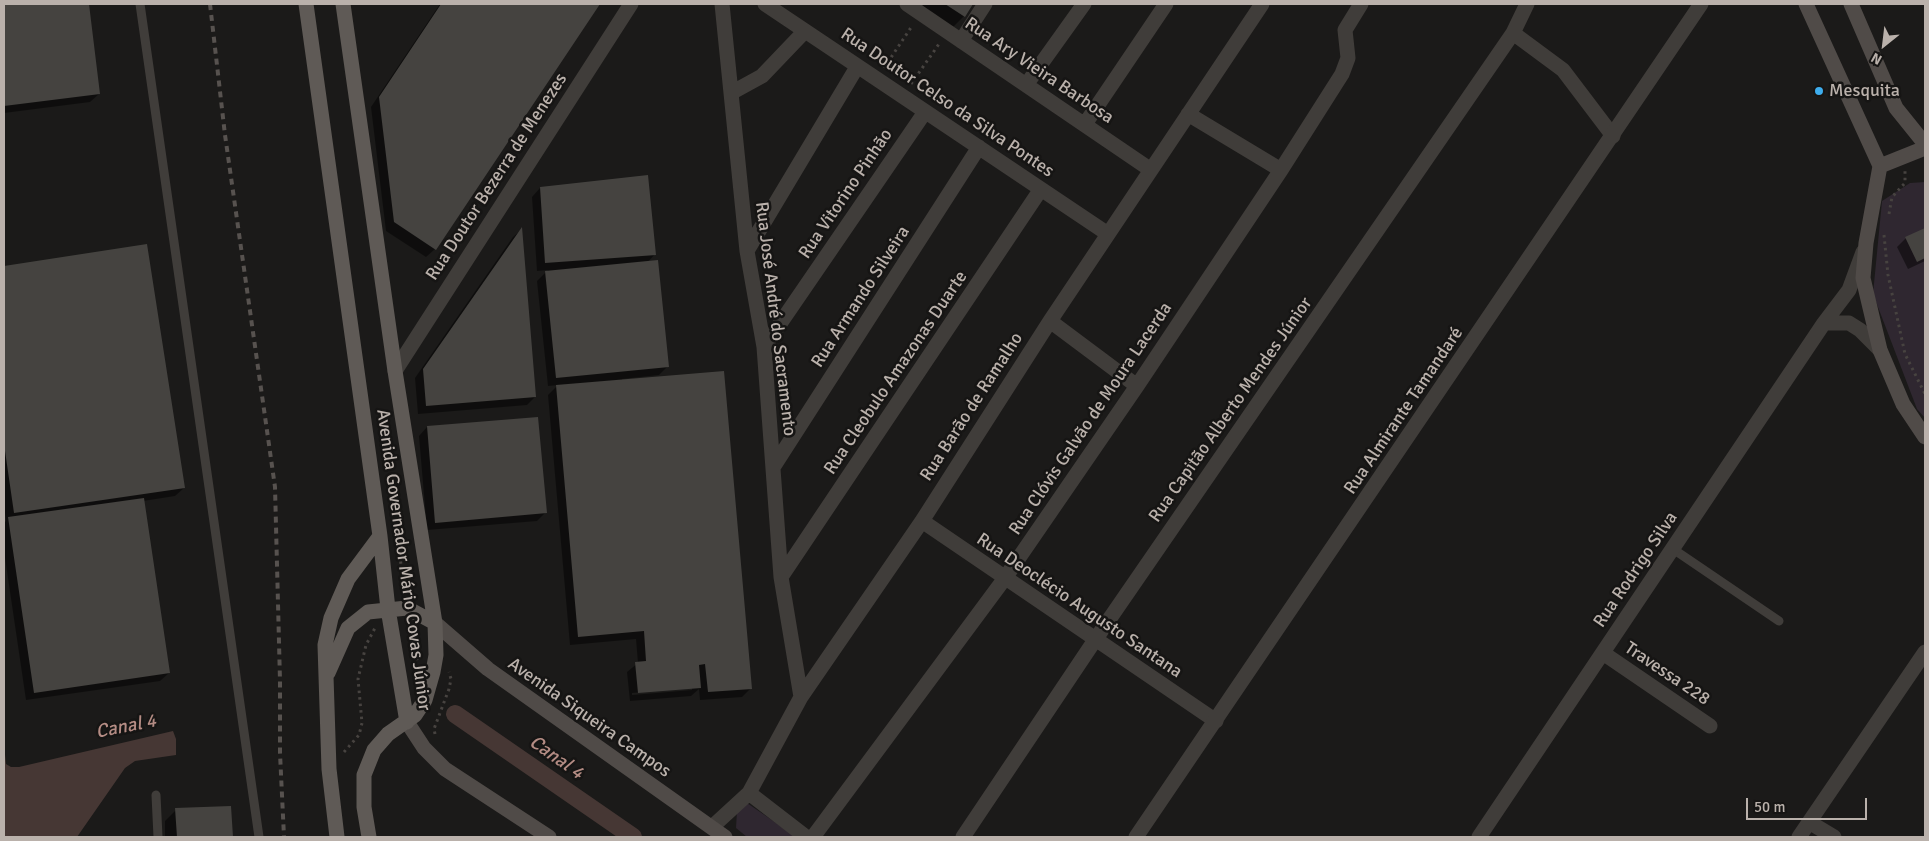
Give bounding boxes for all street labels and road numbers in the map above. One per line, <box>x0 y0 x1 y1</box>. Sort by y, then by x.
street label: Rua Ary Vieira Barbosa <box>960 13 1118 129</box>
street label: Rua Doutor Celso da Silva Pontes <box>836 24 1058 182</box>
street label: Rua Doutor Bezerra de Menezes <box>422 69 572 285</box>
street label: Rua Vitorino Pinhão <box>795 125 897 263</box>
street label: Rua José André do Sacramento <box>750 201 800 437</box>
street label: Rua Armando Silveira <box>807 222 915 372</box>
street label: Rua Cleobulo Amazonas Duarte <box>820 267 972 479</box>
street label: Rua Capitão Alberto Mendes Júnior <box>1145 293 1317 527</box>
street label: Rua Clóvis Galvão de Moura Lacerda <box>1005 298 1177 540</box>
street label: Rua Almirante Tamandaré <box>1340 323 1468 499</box>
street label: Rua Barão de Ramalho <box>916 329 1028 485</box>
street label: Avenida Governador Mário Covas Júnior <box>371 408 435 712</box>
street label: Rua Rodrigo Silva <box>1589 508 1683 632</box>
street label: Rua Deoclécio Augusto Santana <box>972 529 1186 683</box>
street label: Travessa 228 <box>1620 638 1714 710</box>
street label: Avenida Siqueira Campos <box>503 654 675 782</box>

